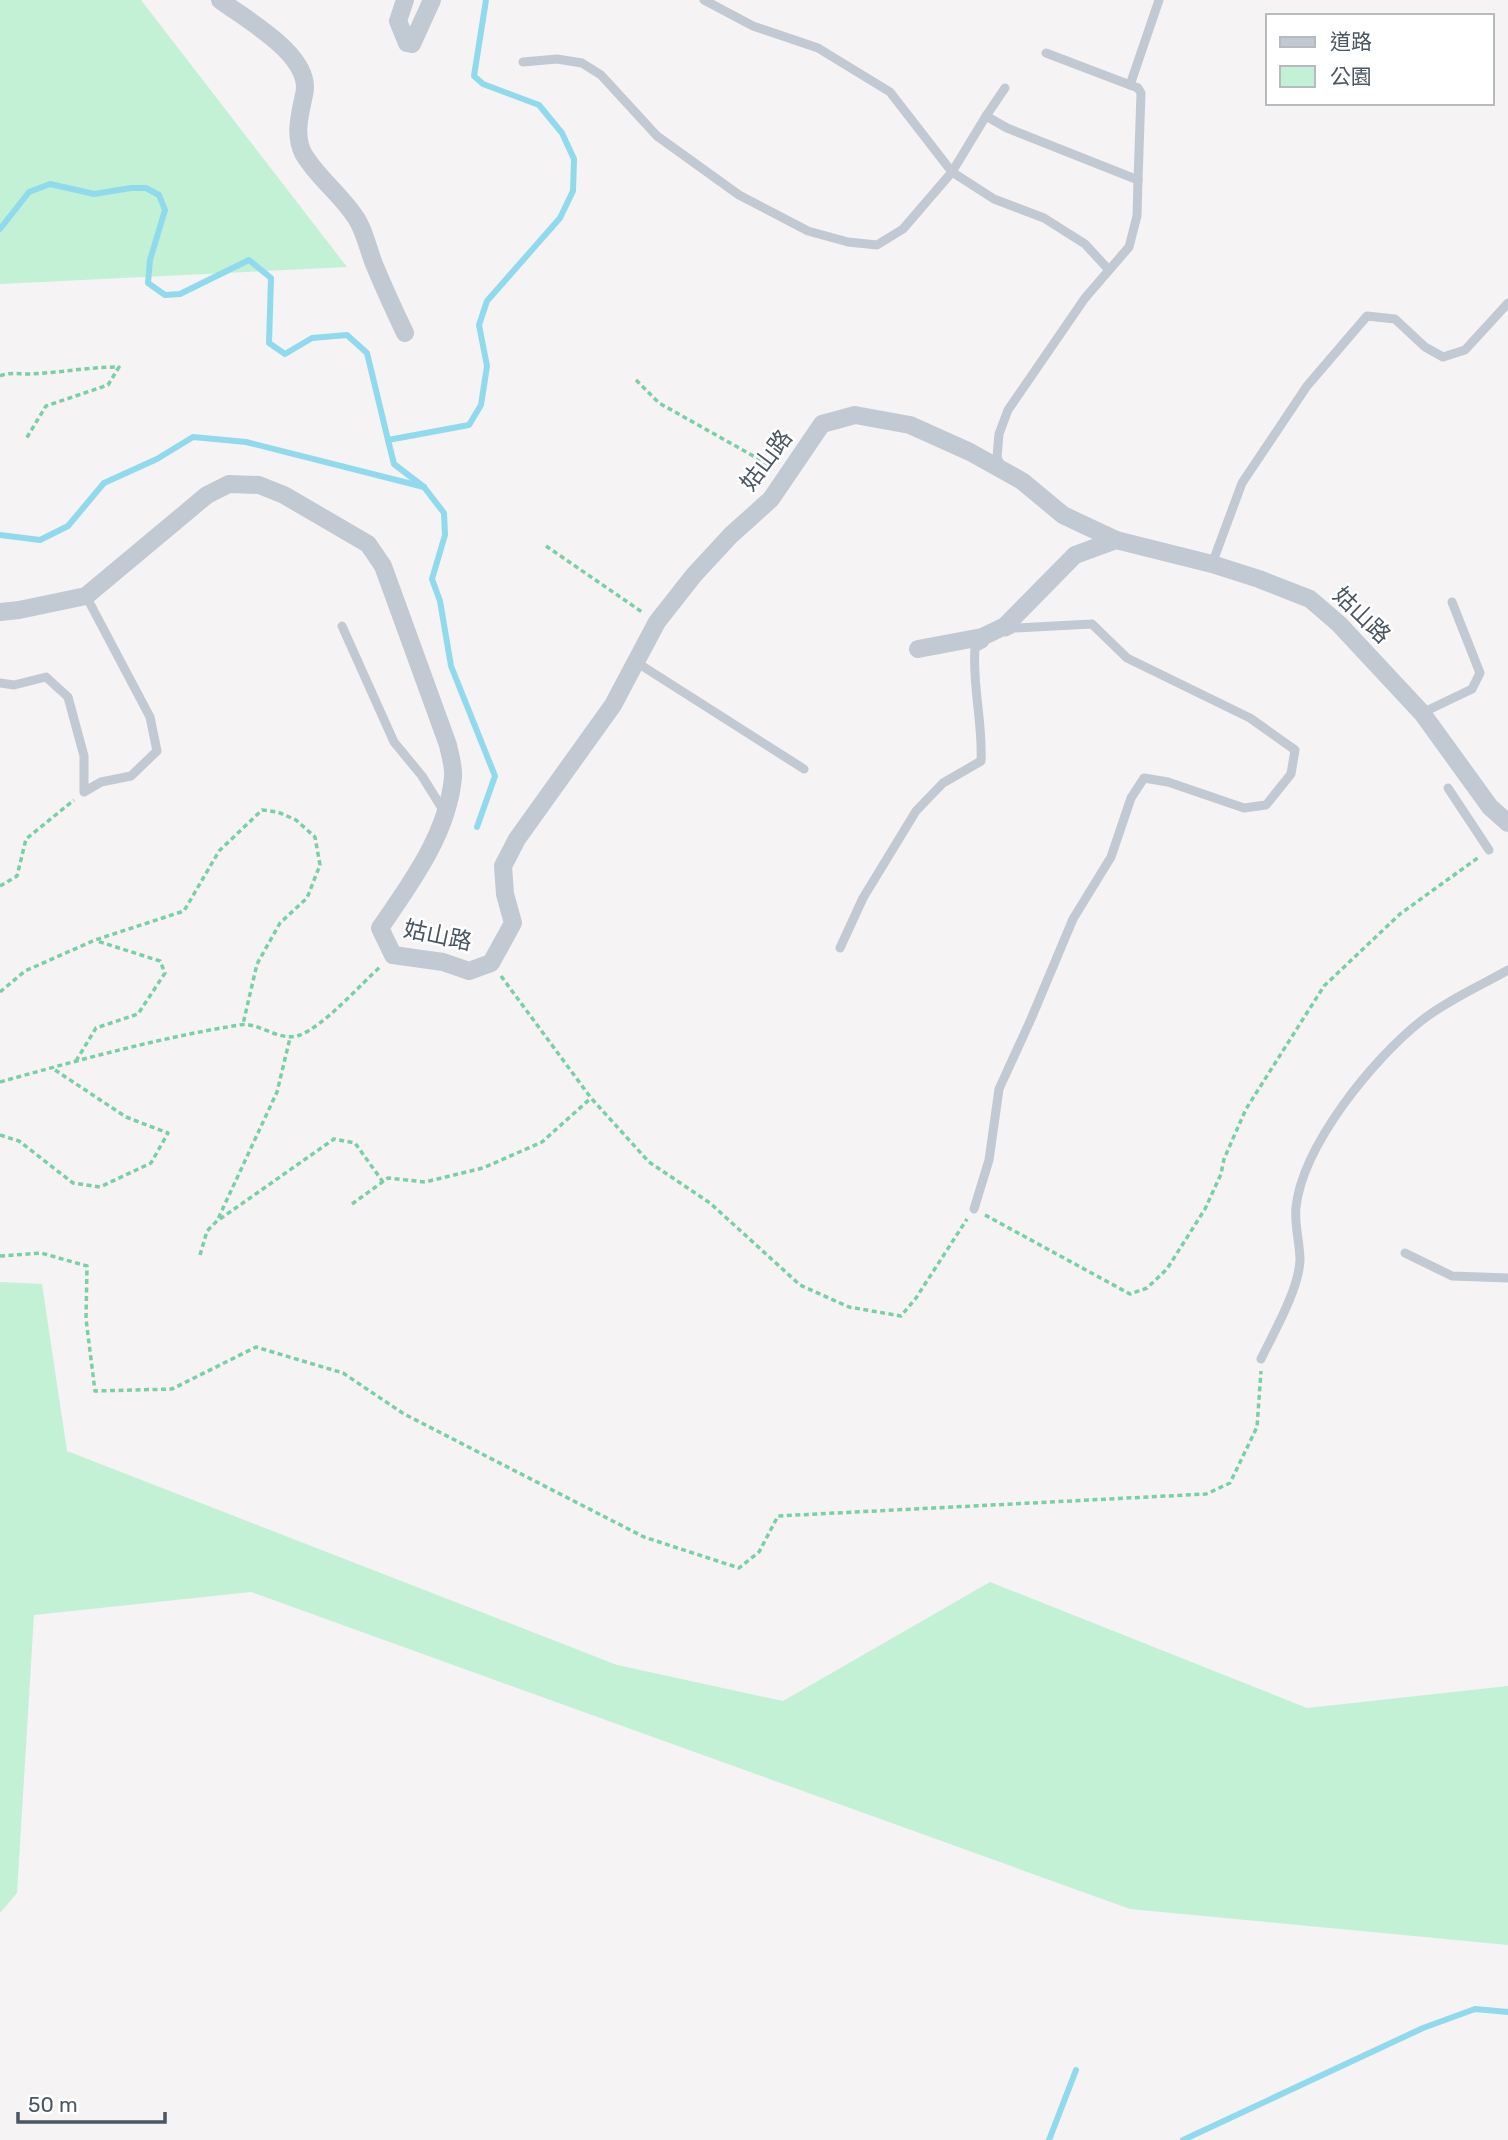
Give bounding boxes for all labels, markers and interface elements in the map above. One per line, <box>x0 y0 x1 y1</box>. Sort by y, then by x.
legend <box>1266 14 1494 105</box>
text: 道路 <box>1330 29 1372 54</box>
text: 公園 <box>1330 64 1372 89</box>
street label: 姑山路 <box>734 424 798 496</box>
street label: 姑山路 <box>1327 581 1397 649</box>
street label: 姑山路 <box>401 914 475 956</box>
scale bar <box>18 2080 164 2124</box>
text: 50 m <box>28 2092 78 2117</box>

